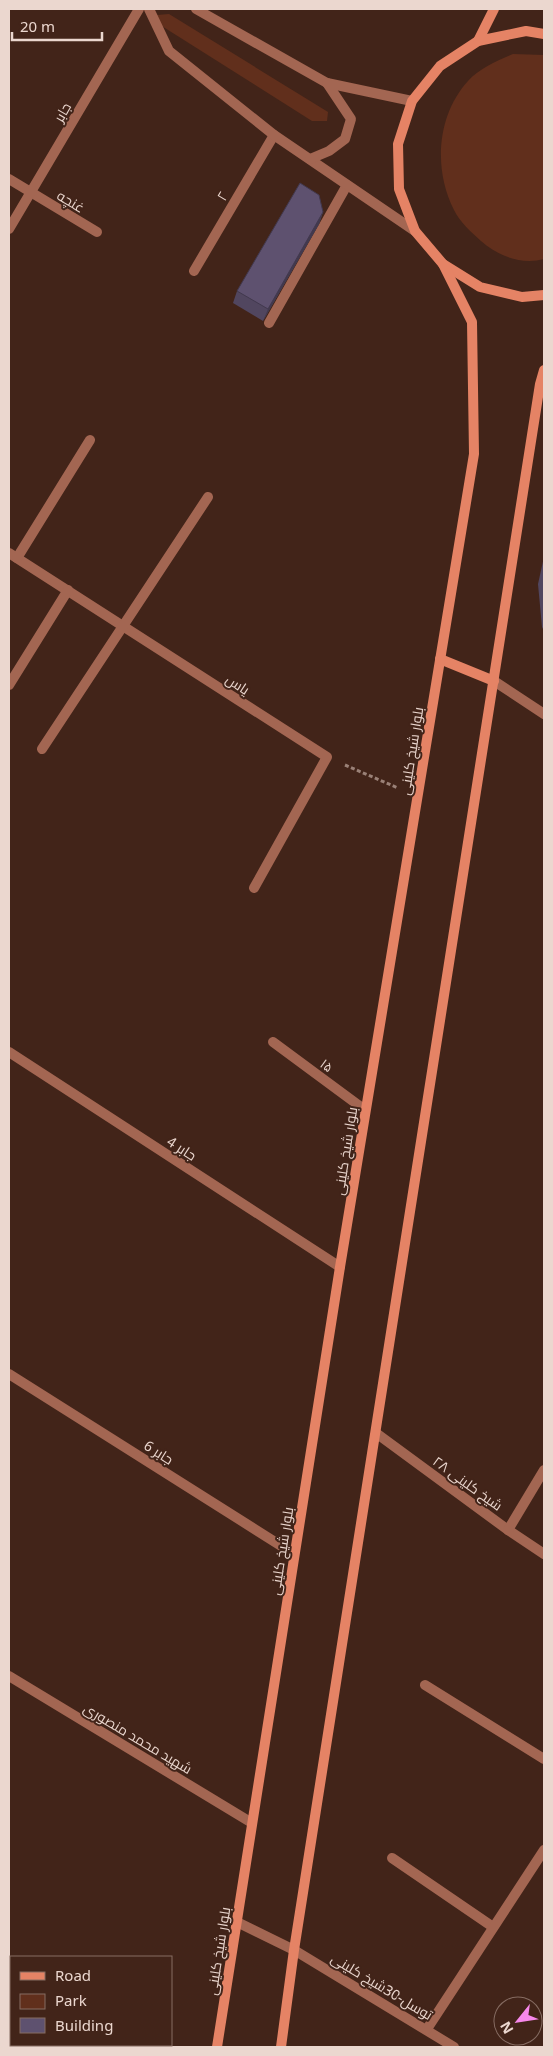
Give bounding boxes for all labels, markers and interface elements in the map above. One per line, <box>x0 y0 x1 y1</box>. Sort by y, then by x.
scale bar <box>12 10 102 42</box>
text: 20 m <box>20 16 55 36</box>
street label: جابر <box>48 99 75 126</box>
street label: غنچه <box>53 185 88 217</box>
street label: ۲ <box>212 188 232 204</box>
street label: یاس <box>222 669 254 699</box>
street label: بلوار شیخ کلینی <box>395 706 427 796</box>
street label: ۱۵ <box>317 1054 337 1076</box>
street label: بلوار شیخ کلینی <box>329 1106 361 1196</box>
street label: جابر 4 <box>164 1131 200 1165</box>
street label: جابر 6 <box>141 1436 177 1468</box>
street label: شیخ کلینی ۲۸ <box>429 1451 507 1515</box>
street label: بلوار شیخ کلینی <box>265 1506 297 1596</box>
street label: شهید محمد منصوری <box>80 1698 196 1778</box>
street label: بلوار شیخ کلینی <box>202 1906 234 1996</box>
street label: توسل-30شیخ کلینی <box>328 1948 437 2024</box>
legend <box>10 1956 172 2046</box>
text: Road <box>55 1965 91 1985</box>
text: Park <box>55 1990 87 2010</box>
north arrow <box>493 1996 543 2046</box>
text: Building <box>55 2015 113 2035</box>
text: N <box>495 2018 517 2037</box>

